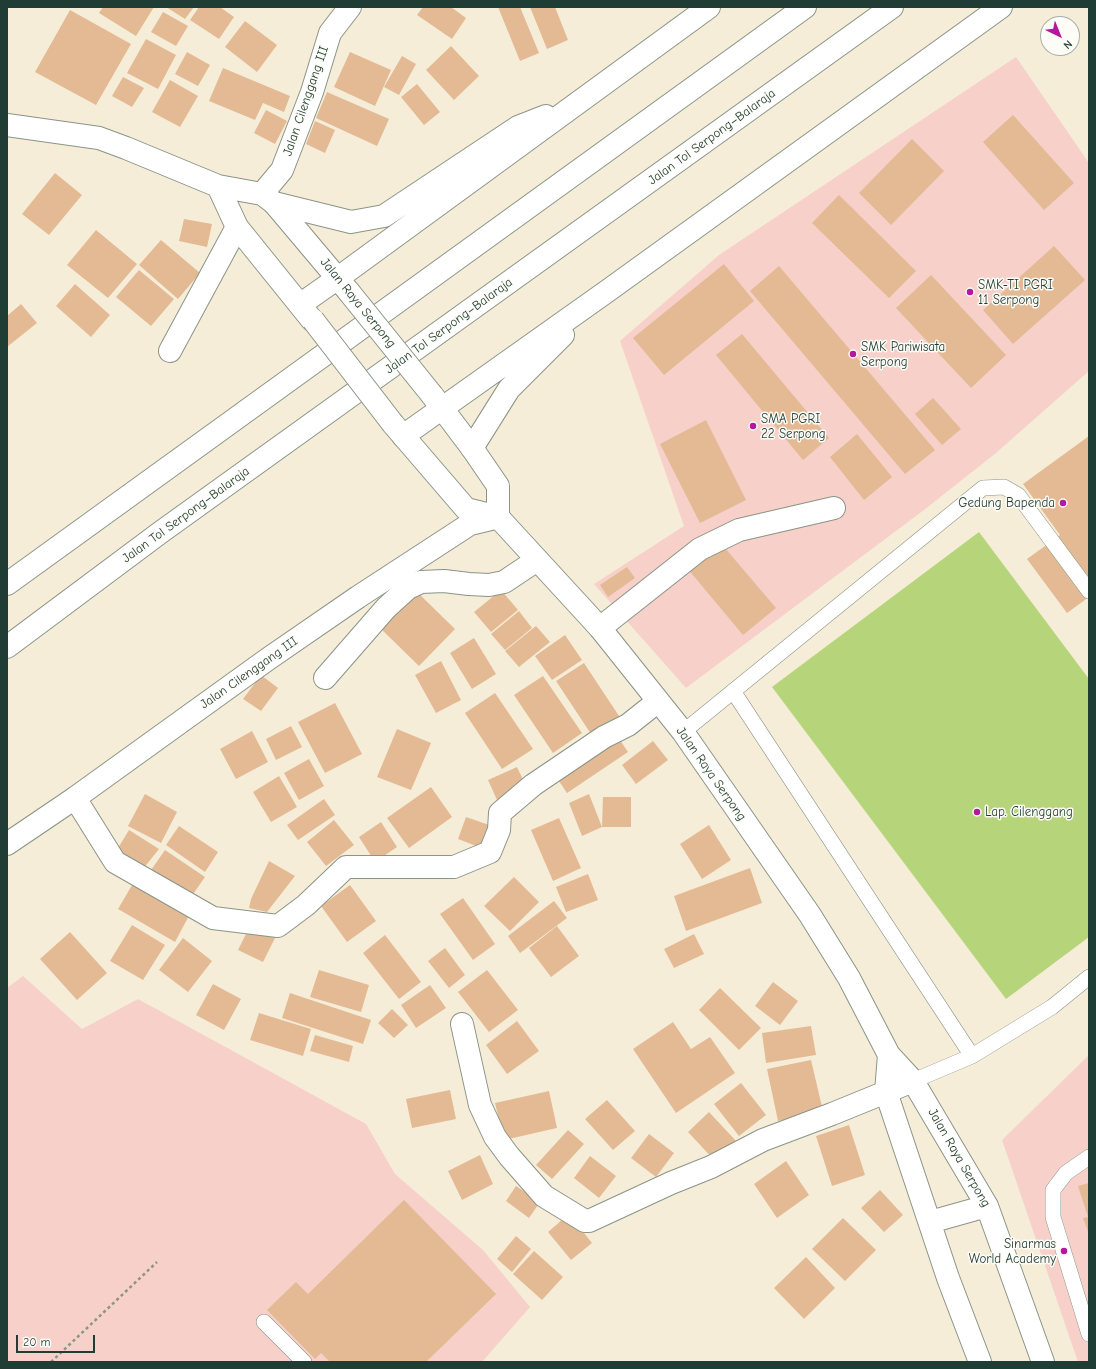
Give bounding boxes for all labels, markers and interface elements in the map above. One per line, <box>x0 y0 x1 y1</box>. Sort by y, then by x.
north arrow <box>1040 16 1080 56</box>
text: N <box>1061 37 1075 52</box>
street label: Jalan Cilenggang III <box>280 44 332 158</box>
street label: Jalan Tol Serpong–Balaraja <box>645 86 779 188</box>
street label: Jalan Raya Serpong <box>317 255 399 351</box>
street label: Jalan Tol Serpong–Balaraja <box>382 275 516 377</box>
place label: SMK-TI PGRI 11 Serpong <box>978 277 1053 308</box>
marker: SMK-TI PGRI 11 Serpong <box>965 287 975 297</box>
place label: SMK Pariwisata Serpong <box>861 339 945 370</box>
marker: SMK Pariwisata Serpong <box>848 349 858 359</box>
place label: SMA PGRI 22 Serpong <box>761 411 826 442</box>
marker: SMA PGRI 22 Serpong <box>748 421 758 431</box>
street label: Jalan Tol Serpong–Balaraja <box>119 464 253 566</box>
place label: Gedung Bapenda <box>958 495 1055 511</box>
marker: Gedung Bapenda <box>1058 498 1068 508</box>
street label: Jalan Cilenggang III <box>197 634 301 712</box>
street label: Jalan Raya Serpong <box>673 724 749 824</box>
place label: Lap. Cilenggang <box>985 804 1073 820</box>
marker: Lap. Cilenggang <box>972 807 982 817</box>
street label: Jalan Raya Serpong <box>924 1106 994 1210</box>
place label: Sinarmas World Academy <box>969 1236 1056 1267</box>
marker: Sinarmas World Academy <box>1059 1246 1069 1256</box>
scale bar <box>18 1327 97 1353</box>
text: 20 m <box>23 1335 51 1349</box>

